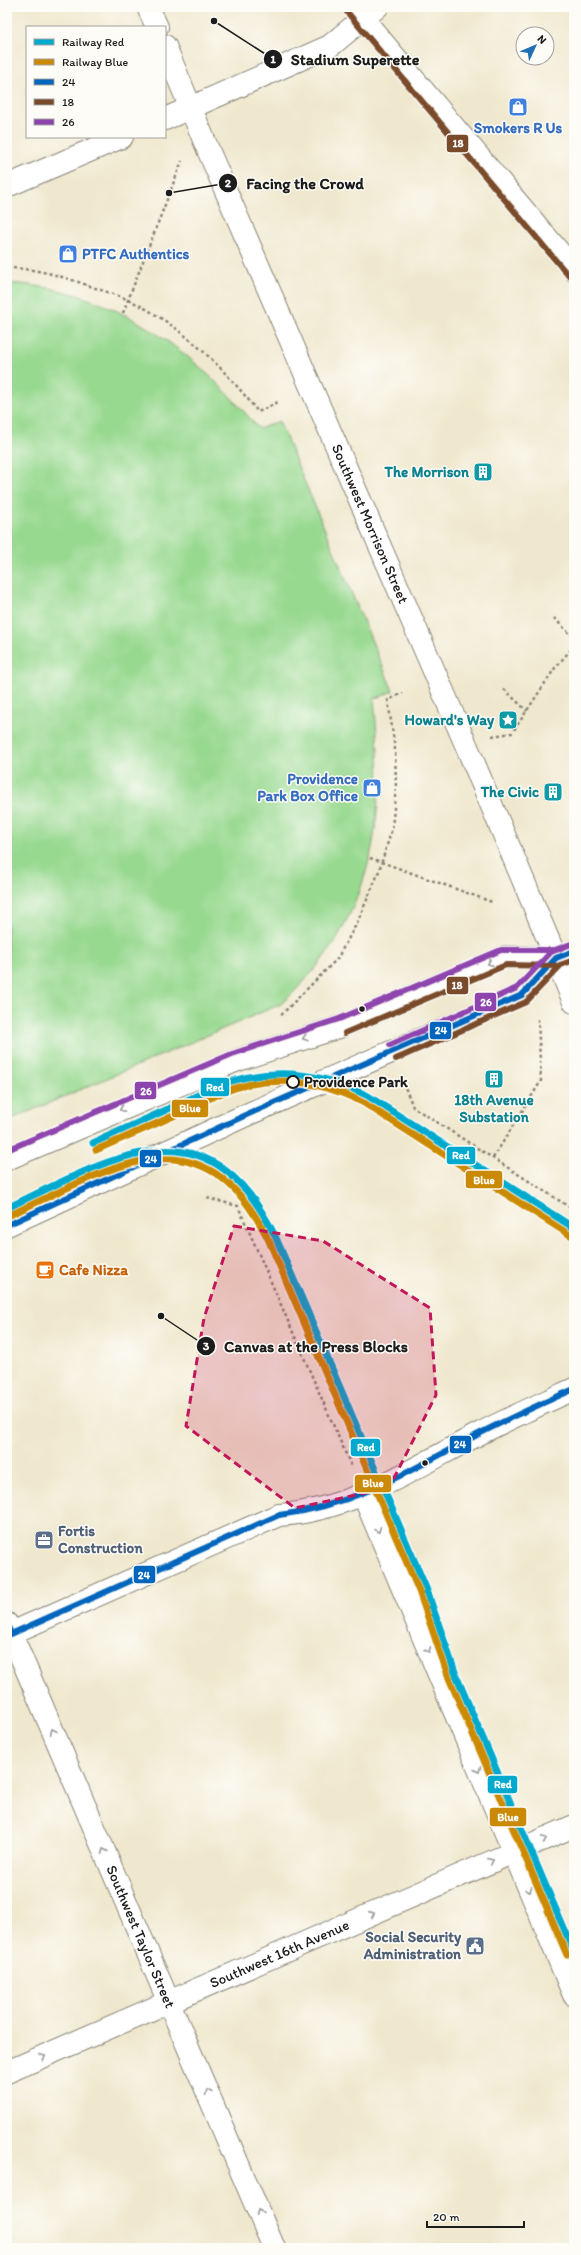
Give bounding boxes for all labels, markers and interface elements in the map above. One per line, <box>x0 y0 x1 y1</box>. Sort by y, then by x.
legend <box>26 26 166 138</box>
north arrow <box>515 26 555 66</box>
text: N <box>535 32 549 47</box>
text: Railway Red <box>62 35 125 49</box>
callout: Stadium Superette <box>263 45 428 73</box>
text: Stadium Superette <box>291 50 420 70</box>
text: 1 <box>270 52 276 66</box>
text: Railway Blue <box>62 55 129 69</box>
text: 24 <box>62 75 76 89</box>
text: 18 <box>62 95 75 109</box>
shop icon: Smokers R Us <box>507 96 529 118</box>
text: 26 <box>62 115 75 129</box>
place label: Smokers R Us <box>474 119 563 137</box>
line badge: 18 <box>446 134 469 153</box>
text: 18 <box>452 137 464 150</box>
callout: Facing the Crowd <box>218 169 372 197</box>
text: Facing the Crowd <box>246 174 364 194</box>
text: 2 <box>225 176 232 190</box>
shop icon: PTFC Authentics <box>57 243 79 265</box>
place label: PTFC Authentics <box>82 245 190 263</box>
street label: Southwest Morrison Street <box>328 441 413 607</box>
building icon: The Morrison <box>472 461 494 483</box>
place label: The Morrison <box>383 463 470 481</box>
place icon: Howard's Way <box>497 709 519 731</box>
place label: Howard's Way <box>405 711 495 730</box>
place label: Providence Park Box Office <box>257 770 358 805</box>
shop icon: Providence Park Box Office <box>361 777 383 799</box>
building icon: The Civic <box>542 781 564 803</box>
place label: The Civic <box>480 783 539 801</box>
one-way arrow <box>487 958 494 966</box>
line badge: 18 <box>446 976 469 995</box>
text: 18 <box>451 979 463 992</box>
line badge: 26 <box>474 992 497 1012</box>
text: 26 <box>480 996 492 1009</box>
unlabelled marker <box>357 1004 367 1014</box>
line badge: 24 <box>429 1021 452 1040</box>
text: 24 <box>435 1024 448 1037</box>
one-way arrow <box>302 1033 309 1042</box>
building icon: 18th Avenue Substation <box>483 1068 505 1090</box>
place label: Providence Park <box>304 1073 408 1091</box>
marker: Providence Park <box>286 1075 300 1089</box>
line badge: Red <box>200 1077 230 1097</box>
line badge: 26 <box>134 1081 157 1100</box>
text: Red <box>206 1081 225 1094</box>
text: 26 <box>140 1085 152 1098</box>
place label: 18th Avenue Substation <box>454 1091 534 1126</box>
line badge: Blue <box>171 1099 209 1118</box>
text: Blue <box>179 1102 201 1115</box>
one-way arrow <box>118 1104 126 1112</box>
line badge: Red <box>446 1146 476 1165</box>
line badge: 24 <box>139 1149 162 1168</box>
text: Red <box>452 1149 471 1162</box>
text: 24 <box>145 1153 158 1166</box>
line badge: Blue <box>465 1170 503 1189</box>
text: Blue <box>473 1174 495 1187</box>
cafe icon: Cafe Nizza <box>34 1259 56 1281</box>
place label: Cafe Nizza <box>59 1261 128 1279</box>
callout: Canvas at the Press Blocks <box>196 1332 416 1360</box>
text: Canvas at the Press Blocks <box>224 1337 408 1356</box>
text: 3 <box>203 1339 210 1353</box>
line badge: 24 <box>449 1435 472 1454</box>
line badge: Red <box>350 1438 381 1457</box>
text: 24 <box>454 1438 467 1451</box>
text: Red <box>357 1441 376 1454</box>
unlabelled marker <box>420 1458 430 1468</box>
line badge: Blue <box>354 1474 392 1493</box>
text: Blue <box>362 1477 384 1490</box>
place label: Fortis Construction <box>58 1522 143 1557</box>
one-way arrow <box>373 1526 381 1534</box>
office icon: Fortis Construction <box>33 1529 55 1551</box>
line badge: 24 <box>133 1565 156 1584</box>
text: 24 <box>138 1569 151 1582</box>
one-way arrow <box>423 1646 431 1653</box>
one-way arrow <box>50 1728 58 1736</box>
one-way arrow <box>474 1766 482 1773</box>
line badge: Red <box>487 1775 518 1794</box>
text: Red <box>494 1778 513 1791</box>
line badge: Blue <box>489 1807 527 1827</box>
text: Blue <box>497 1811 519 1824</box>
one-way arrow <box>540 1835 547 1843</box>
one-way arrow <box>101 1847 109 1854</box>
one-way arrow <box>487 1858 494 1866</box>
street label: Southwest Taylor Street <box>102 1862 179 2011</box>
one-way arrow <box>524 1885 532 1893</box>
one-way arrow <box>368 1910 375 1918</box>
street label: Southwest 16th Avenue <box>207 1916 352 1992</box>
place label: Social Security Administration <box>363 1928 462 1963</box>
public building icon: Social Security Administration <box>464 1935 486 1957</box>
one-way arrow <box>39 2053 46 2061</box>
one-way arrow <box>204 2089 212 2096</box>
scale bar <box>427 2203 524 2229</box>
one-way arrow <box>255 2209 263 2216</box>
text: 20 m <box>433 2210 460 2224</box>

